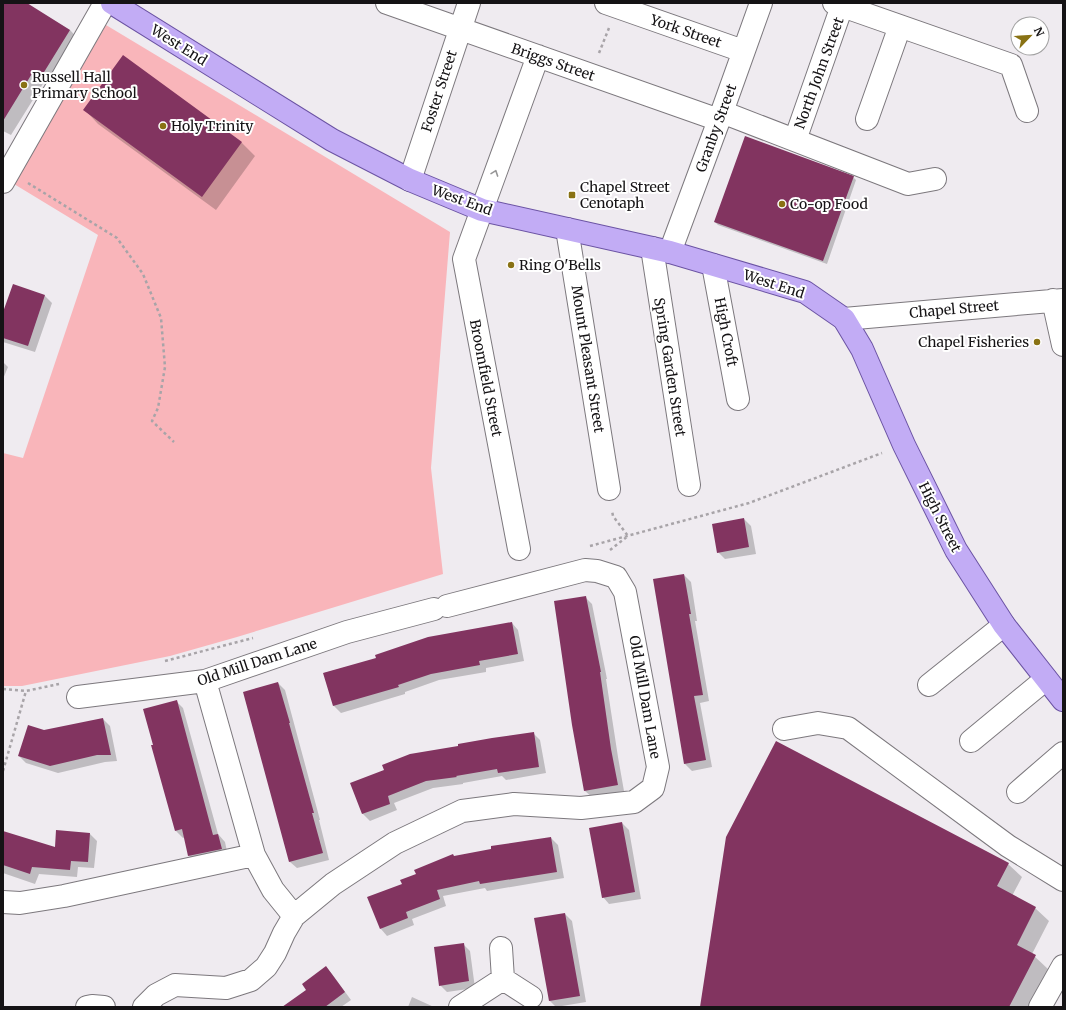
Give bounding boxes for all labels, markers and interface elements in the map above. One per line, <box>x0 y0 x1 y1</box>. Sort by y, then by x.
street label: York Street <box>647 10 724 52</box>
street label: North John Street <box>790 14 848 131</box>
north arrow <box>1010 16 1050 56</box>
street label: West End <box>147 20 211 70</box>
text: N <box>1031 25 1047 39</box>
street label: Briggs Street <box>509 39 598 85</box>
street label: Foster Street <box>417 47 461 134</box>
place label: Russell Hall Primary School <box>32 68 137 102</box>
marker: Russell Hall Primary School <box>19 80 29 90</box>
street label: Granby Street <box>692 81 740 175</box>
place label: Holy Trinity <box>171 117 254 135</box>
marker: Holy Trinity <box>158 121 168 131</box>
one-way arrow <box>490 170 499 177</box>
place label: Chapel Street Cenotaph <box>580 178 670 212</box>
street label: West End <box>428 180 495 219</box>
marker: Chapel Street Cenotaph <box>567 190 577 200</box>
place label: Co-op Food <box>790 195 869 213</box>
marker: Co-op Food <box>777 199 787 209</box>
place label: Ring O'Bells <box>519 256 601 274</box>
marker: Ring O'Bells <box>506 260 516 270</box>
street label: West End <box>740 265 807 302</box>
street label: Mount Pleasant Street <box>567 284 609 434</box>
street label: Spring Garden Street <box>650 296 690 438</box>
street label: High Croft <box>710 296 742 369</box>
street label: Chapel Street <box>909 296 1000 322</box>
street label: Broomfield Street <box>466 318 506 439</box>
place label: Chapel Fisheries <box>918 333 1029 351</box>
marker: Chapel Fisheries <box>1032 337 1042 347</box>
street label: High Street <box>915 479 966 556</box>
street label: Old Mill Dam Lane <box>195 634 319 690</box>
street label: Old Mill Dam Lane <box>625 634 665 760</box>

